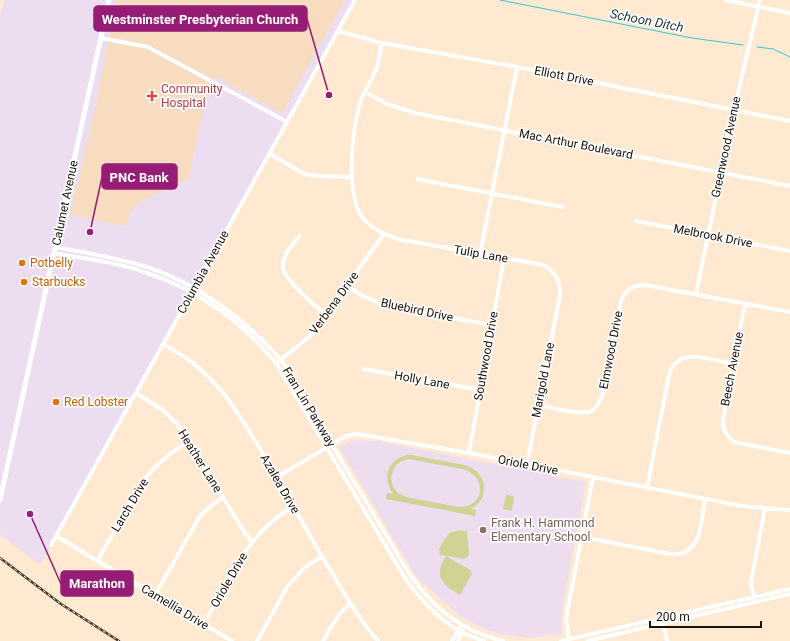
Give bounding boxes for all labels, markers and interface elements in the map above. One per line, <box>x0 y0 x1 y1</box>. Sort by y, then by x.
callout: Westminster Presbyterian Church <box>94 6 307 31</box>
water label: Schoon Ditch <box>609 6 685 35</box>
text: Westminster Presbyterian Church <box>102 12 298 27</box>
street label: Elliott Drive <box>533 63 595 89</box>
place label: Community Hospital <box>161 82 223 110</box>
marker: Community Hospital <box>146 90 158 102</box>
street label: Greenwood Avenue <box>708 95 744 199</box>
street label: Mac Arthur Boulevard <box>518 126 634 162</box>
street label: Calumet Avenue <box>49 159 81 247</box>
callout: PNC Bank <box>102 164 177 189</box>
text: PNC Bank <box>110 170 169 185</box>
street label: Melbrook Drive <box>672 221 754 251</box>
street label: Columbia Avenue <box>174 228 232 316</box>
street label: Tulip Lane <box>453 242 509 266</box>
place label: Potbelly <box>30 256 73 270</box>
marker: Potbelly <box>17 258 27 268</box>
street label: Verbena Drive <box>307 269 361 337</box>
place label: Starbucks <box>32 275 86 289</box>
marker: Starbucks <box>19 277 29 287</box>
street label: Bluebird Drive <box>380 295 454 325</box>
street label: Southwood Drive <box>471 310 501 402</box>
street label: Elmwood Drive <box>597 310 625 390</box>
street label: Beech Avenue <box>718 331 746 407</box>
street label: Marigold Lane <box>529 341 557 419</box>
street label: Fran Lin Parkway <box>280 365 339 450</box>
street label: Holly Lane <box>393 368 451 392</box>
place label: Red Lobster <box>64 395 128 409</box>
marker: Red Lobster <box>51 397 61 407</box>
street label: Heather Lane <box>175 427 225 495</box>
street label: Azalea Drive <box>257 452 303 516</box>
street label: Oriole Drive <box>497 452 559 478</box>
street label: Larch Drive <box>109 476 151 534</box>
place label: Frank H. Hammond Elementary School <box>491 516 595 544</box>
marker: Frank H. Hammond Elementary School <box>478 525 488 535</box>
street label: Oriole Drive <box>208 550 250 610</box>
callout: Marathon <box>61 571 133 596</box>
text: Marathon <box>69 576 125 591</box>
street label: Camellia Drive <box>139 581 211 633</box>
scale bar <box>650 603 761 629</box>
text: 200 m <box>656 610 690 624</box>

